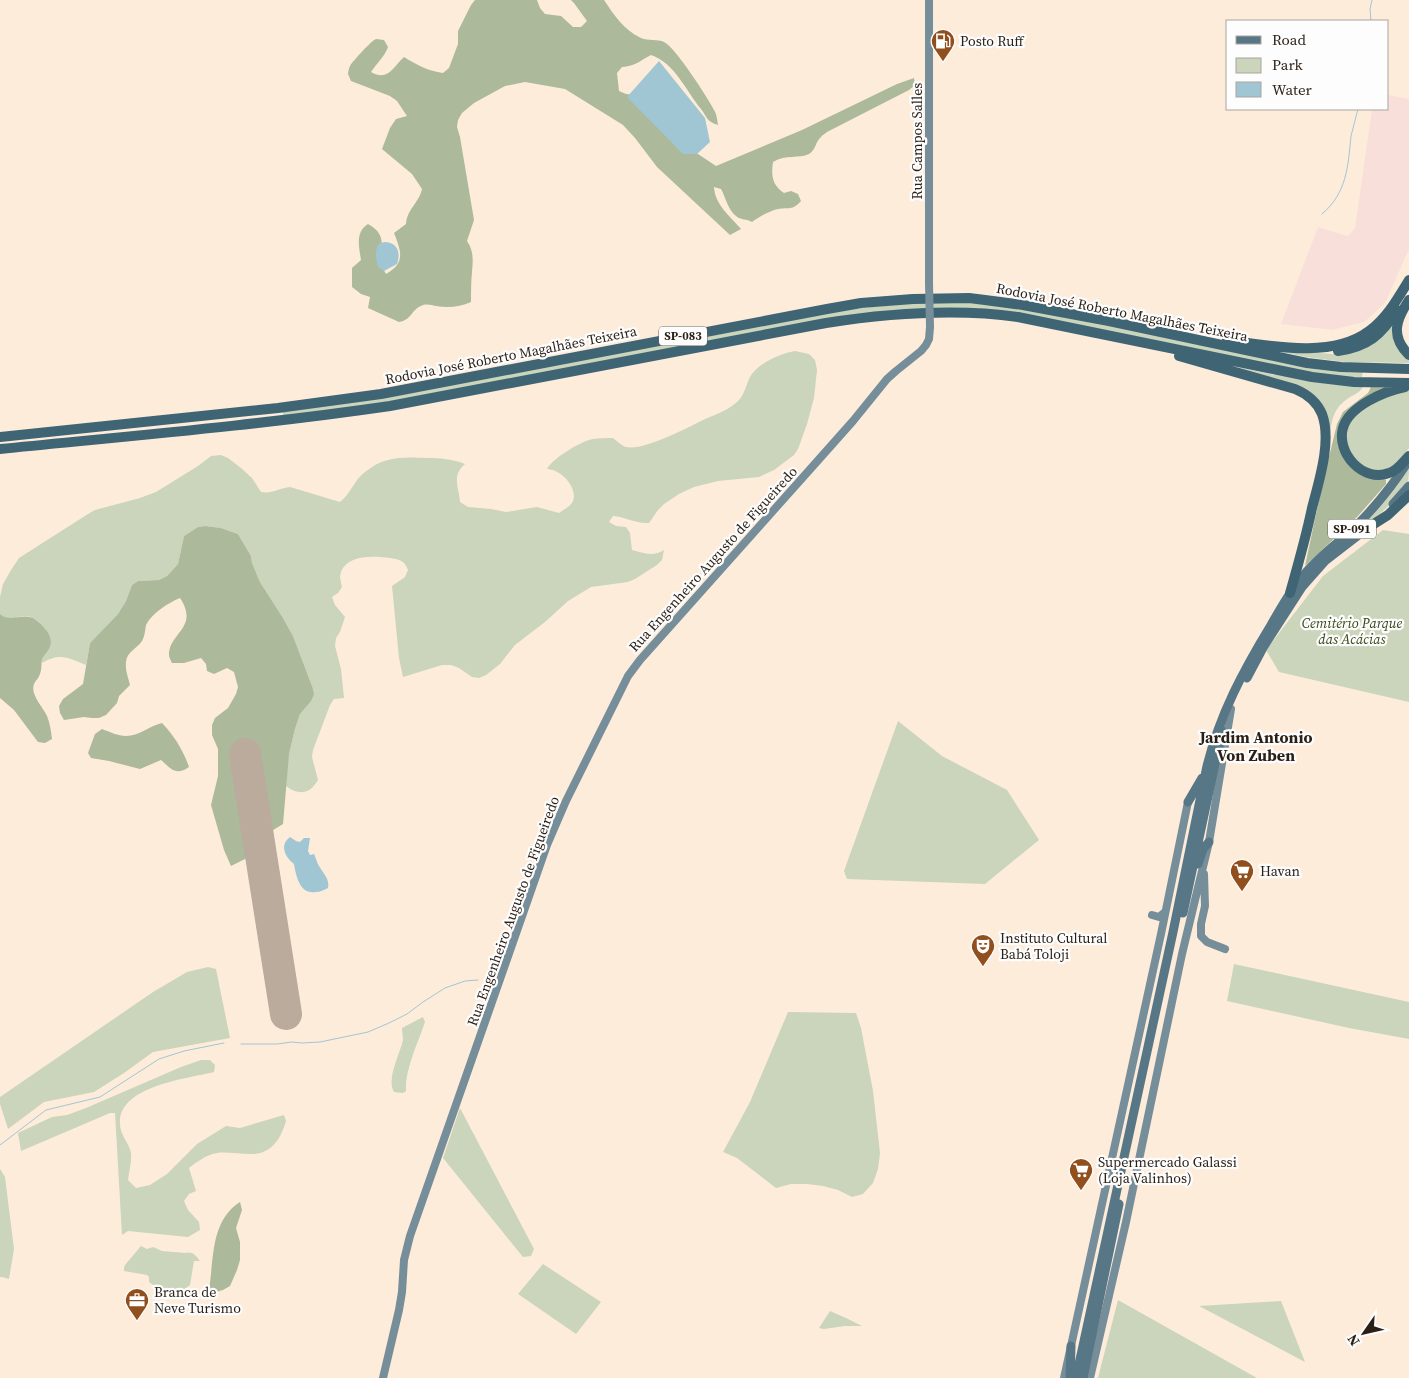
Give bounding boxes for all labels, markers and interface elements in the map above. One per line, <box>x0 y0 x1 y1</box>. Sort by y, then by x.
legend <box>1226 20 1389 110</box>
fuel station icon: Posto Ruff <box>930 28 956 62</box>
text: Road <box>1272 29 1306 50</box>
place label: Posto Ruff <box>960 31 1025 51</box>
text: Park <box>1272 54 1304 75</box>
text: Water <box>1272 79 1313 100</box>
street label: Rua Campos Salles <box>907 83 927 199</box>
street label: Rodovia José Roberto Magalhães Teixeira <box>994 278 1250 346</box>
street label: Rodovia José Roberto Magalhães Teixeira <box>383 321 639 389</box>
road number: SP-083 <box>659 326 707 346</box>
street label: Rua Engenheiro Augusto de Figueiredo <box>624 462 802 656</box>
road number: SP-091 <box>1328 520 1376 538</box>
park label: Cemitério Parque das Acácias <box>1302 613 1402 649</box>
district label: Jardim Antonio Von Zuben <box>1198 726 1313 766</box>
street label: Rua Engenheiro Augusto de Figueiredo <box>462 793 564 1029</box>
supermarket icon: Havan <box>1229 858 1255 892</box>
place label: Havan <box>1260 861 1300 881</box>
place label: Instituto Cultural Babá Toloji <box>1000 928 1108 964</box>
theatre icon: Instituto Cultural Babá Toloji <box>970 933 996 967</box>
place label: Supermercado Galassi (Loja Valinhos) <box>1098 1152 1237 1188</box>
supermarket icon: Supermercado Galassi (Loja Valinhos) <box>1068 1157 1094 1191</box>
place label: Branca de Neve Turismo <box>154 1282 241 1318</box>
office icon: Branca de Neve Turismo <box>124 1287 150 1321</box>
north arrow <box>1339 1308 1389 1358</box>
text: N <box>1342 1330 1364 1350</box>

